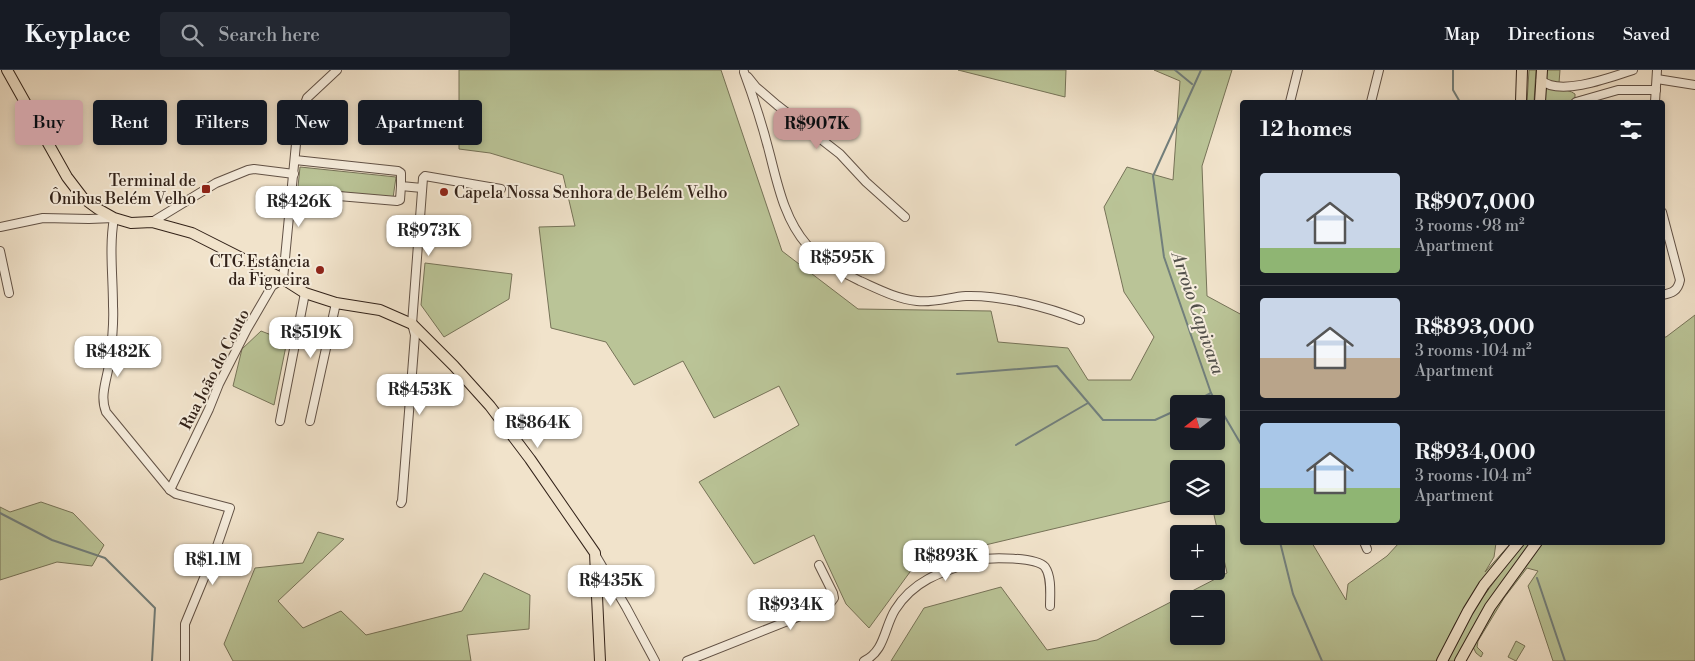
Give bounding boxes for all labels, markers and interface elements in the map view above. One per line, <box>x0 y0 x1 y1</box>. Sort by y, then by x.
search box <box>160 12 510 57</box>
text: Keyplace <box>25 20 130 50</box>
icon: search <box>178 21 206 49</box>
text: Search here <box>218 23 320 47</box>
text: Map <box>1444 23 1480 46</box>
text: Directions <box>1508 23 1595 46</box>
text: Saved <box>1623 23 1670 46</box>
chip: Buy <box>15 100 83 145</box>
chip: Rent <box>93 100 167 145</box>
chip: Filters <box>177 100 267 145</box>
chip: New <box>277 100 348 145</box>
chip: Apartment <box>358 100 482 145</box>
pin: R$907K <box>776 108 858 150</box>
text: R$907K <box>784 114 850 134</box>
icon: filters <box>1617 116 1645 144</box>
text: 12 homes <box>1260 117 1352 143</box>
place label: Terminal de Ônibus Belém Velho <box>49 171 196 209</box>
marker: Terminal de Ônibus Belém Velho <box>200 183 212 195</box>
place label: Capela Nossa Senhora de Belém Velho <box>454 183 728 203</box>
pin: R$426K <box>258 186 340 228</box>
marker: Capela Nossa Senhora de Belém Velho <box>438 186 450 198</box>
text: R$907,000 <box>1415 190 1535 216</box>
text: R$426K <box>266 192 332 212</box>
icon: home <box>1300 193 1360 253</box>
pin: R$973K <box>388 214 470 257</box>
text: 3 rooms · 98 m² <box>1415 216 1525 236</box>
text: R$973K <box>397 221 461 241</box>
text: Apartment <box>1415 236 1494 256</box>
pin: R$595K <box>801 242 883 284</box>
water label: Arroio Capivara <box>1165 247 1230 378</box>
text: R$595K <box>810 248 874 268</box>
place label: CTG Estância da Figueira <box>209 252 311 290</box>
marker: CTG Estância da Figueira <box>314 264 326 276</box>
street label: Rua João do Couto <box>176 306 254 433</box>
text: R$893,000 <box>1415 315 1535 341</box>
pin: R$519K <box>270 316 352 359</box>
icon: home <box>1300 318 1360 378</box>
text: R$519K <box>280 323 342 343</box>
pin: R$482K <box>77 336 159 378</box>
text: 3 rooms · 104 m² <box>1415 341 1532 361</box>
text: R$482K <box>85 342 151 362</box>
text: Apartment <box>1415 361 1494 381</box>
pin: R$453K <box>379 374 461 416</box>
text: R$453K <box>388 380 452 400</box>
north arrow <box>1170 395 1225 450</box>
map controls <box>1170 395 1225 645</box>
pin: R$864K <box>497 406 579 449</box>
text: R$864K <box>505 413 571 433</box>
text: R$934,000 <box>1415 440 1536 466</box>
icon: home <box>1300 443 1360 503</box>
button: layers <box>1170 460 1225 515</box>
text: 3 rooms · 104 m² <box>1415 466 1532 486</box>
text: Apartment <box>1415 486 1494 506</box>
button: + <box>1170 525 1225 580</box>
pin: R$893K <box>905 540 987 582</box>
pin: R$1.1M <box>172 544 254 586</box>
text: R$893K <box>914 546 978 566</box>
text: R$1.1M <box>185 550 241 570</box>
pin: R$435K <box>570 564 652 607</box>
text: R$435K <box>579 571 643 591</box>
pin: R$934K <box>750 588 832 631</box>
button: − <box>1170 590 1225 645</box>
text: R$934K <box>758 595 824 615</box>

